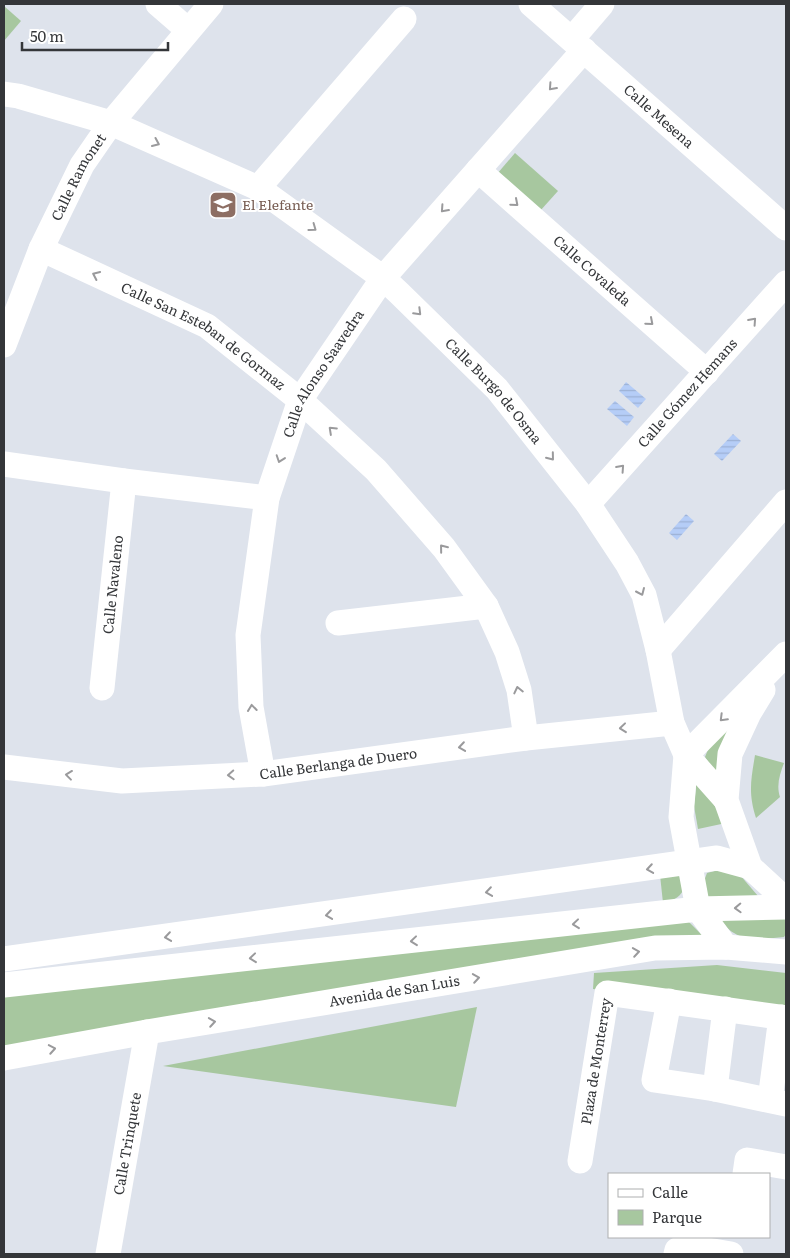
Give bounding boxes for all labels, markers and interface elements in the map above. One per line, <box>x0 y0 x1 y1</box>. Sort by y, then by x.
scale bar <box>22 20 169 52</box>
text: 50 m <box>30 24 64 47</box>
street label: Calle Mesena <box>620 79 699 152</box>
one-way arrow <box>549 81 558 90</box>
street label: Calle Ramonet <box>45 129 110 224</box>
one-way arrow <box>151 137 160 148</box>
school or university icon: El Elefante <box>208 190 238 220</box>
place label: El Elefante <box>242 194 313 214</box>
one-way arrow <box>509 197 518 206</box>
one-way arrow <box>441 203 450 212</box>
one-way arrow <box>307 222 317 231</box>
street label: Calle Covaleda <box>549 230 636 310</box>
one-way arrow <box>92 270 101 281</box>
street label: Calle San Esteban de Gormaz <box>118 277 291 394</box>
street label: Calle Alonso Saavedra <box>277 305 368 440</box>
one-way arrow <box>412 306 421 315</box>
one-way arrow <box>644 316 653 325</box>
one-way arrow <box>747 317 756 326</box>
street label: Calle Burgo de Osma <box>441 333 548 448</box>
street label: Calle Gómez Hemans <box>632 333 741 451</box>
one-way arrow <box>329 427 338 436</box>
one-way arrow <box>545 452 554 461</box>
one-way arrow <box>276 454 286 463</box>
one-way arrow <box>615 465 624 474</box>
street label: Calle Navaleno <box>97 534 127 635</box>
one-way arrow <box>441 545 449 554</box>
one-way arrow <box>635 587 646 596</box>
one-way arrow <box>513 686 524 695</box>
one-way arrow <box>247 704 258 712</box>
one-way arrow <box>720 712 729 721</box>
one-way arrow <box>619 722 627 733</box>
one-way arrow <box>457 741 465 752</box>
street label: Calle Berlanga de Duero <box>258 742 418 783</box>
one-way arrow <box>65 770 73 781</box>
one-way arrow <box>227 770 235 781</box>
one-way arrow <box>646 863 654 874</box>
one-way arrow <box>485 886 493 897</box>
one-way arrow <box>733 903 741 914</box>
one-way arrow <box>324 909 333 919</box>
one-way arrow <box>572 918 580 929</box>
one-way arrow <box>163 932 172 942</box>
one-way arrow <box>410 935 418 946</box>
one-way arrow <box>632 947 641 957</box>
one-way arrow <box>248 953 256 964</box>
street label: Avenida de San Luis <box>327 970 461 1011</box>
one-way arrow <box>472 973 480 984</box>
street label: Plaza de Monterrey <box>575 995 615 1126</box>
one-way arrow <box>208 1017 216 1027</box>
one-way arrow <box>47 1045 56 1055</box>
street label: Calle Trinquete <box>108 1091 145 1197</box>
legend <box>608 1173 770 1238</box>
text: Calle <box>652 1180 688 1203</box>
text: Parque <box>652 1205 702 1228</box>

